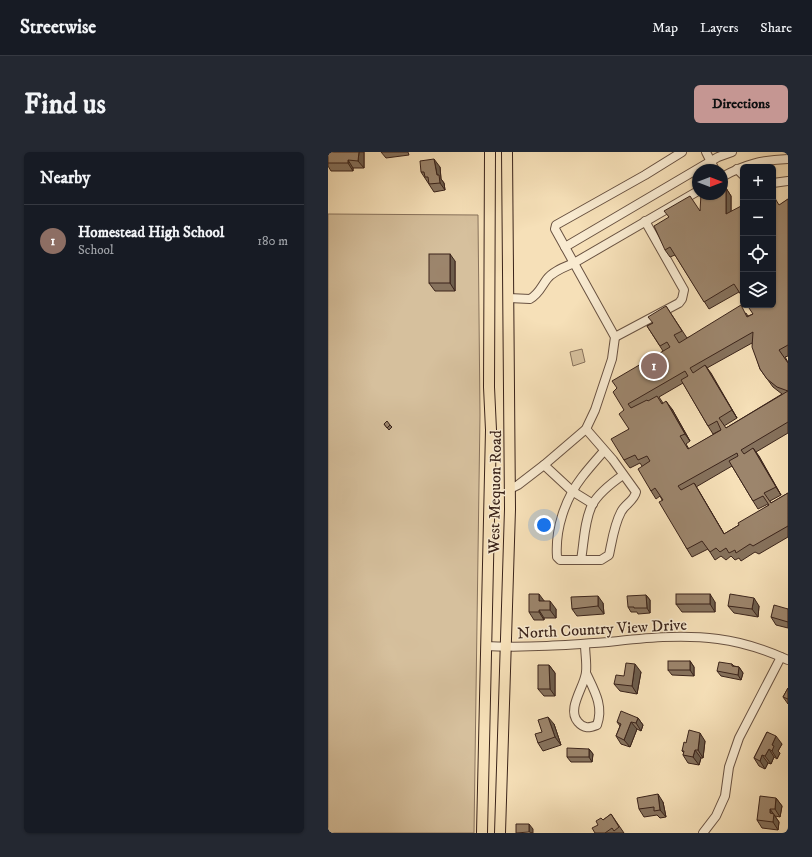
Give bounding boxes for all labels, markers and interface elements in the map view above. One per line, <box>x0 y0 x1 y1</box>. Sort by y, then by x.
text: Streetwise <box>20 16 96 39</box>
text: Map <box>652 19 678 37</box>
text: Layers <box>700 19 738 37</box>
text: Share <box>760 19 792 37</box>
button: Directions <box>694 85 788 123</box>
text: Find us <box>24 87 106 122</box>
north arrow <box>692 164 728 200</box>
map controls <box>740 164 776 308</box>
button: + <box>740 164 776 200</box>
text: Nearby <box>40 167 90 189</box>
button: − <box>740 200 776 236</box>
text: Homestead High School <box>78 223 224 242</box>
text: 1 <box>51 233 55 249</box>
text: 180 m <box>257 233 288 249</box>
button: locate <box>740 236 776 272</box>
text: School <box>78 242 114 258</box>
button: layers <box>740 272 776 308</box>
pin: 1 <box>641 351 667 381</box>
street label: West Mequon Road <box>484 430 506 555</box>
your location <box>534 515 554 535</box>
street label: North Country View Drive <box>517 615 688 643</box>

